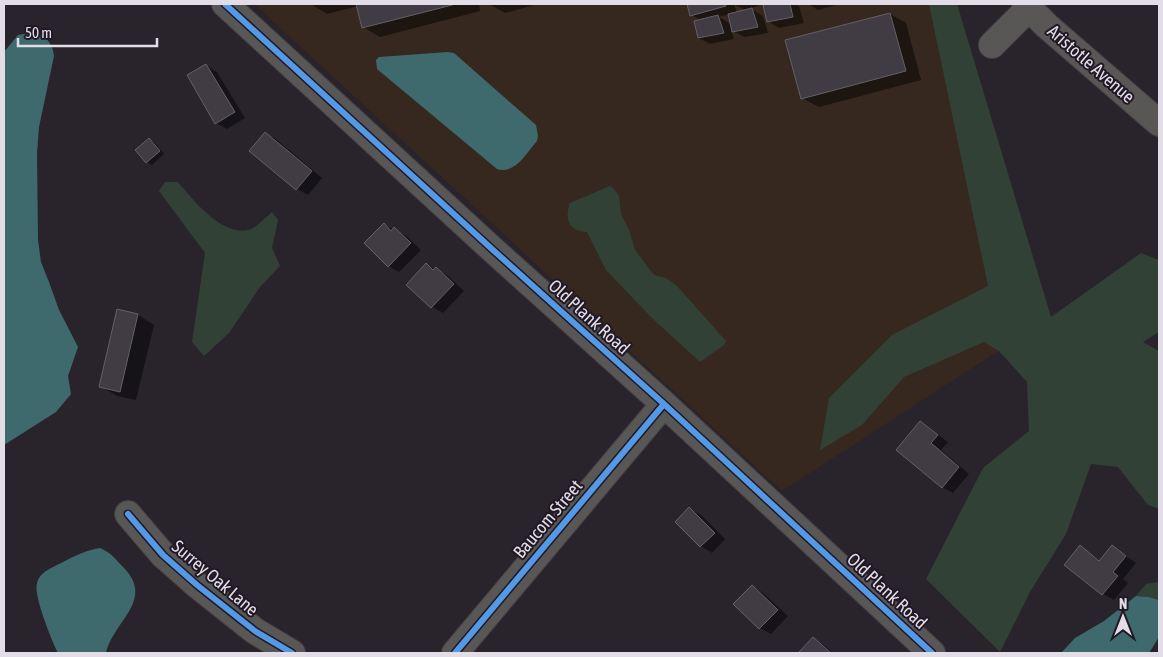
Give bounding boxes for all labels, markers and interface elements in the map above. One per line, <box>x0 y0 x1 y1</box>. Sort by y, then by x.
scale bar <box>18 15 156 47</box>
street label: Aristotle Avenue <box>1044 20 1139 107</box>
text: 50 m <box>25 24 52 41</box>
street label: Old Plank Road <box>545 275 634 358</box>
street label: Baucom Street <box>509 475 586 562</box>
street label: Surrey Oak Lane <box>168 535 263 620</box>
street label: Old Plank Road <box>843 548 932 633</box>
north arrow <box>1098 592 1148 642</box>
text: N <box>1119 596 1127 612</box>

